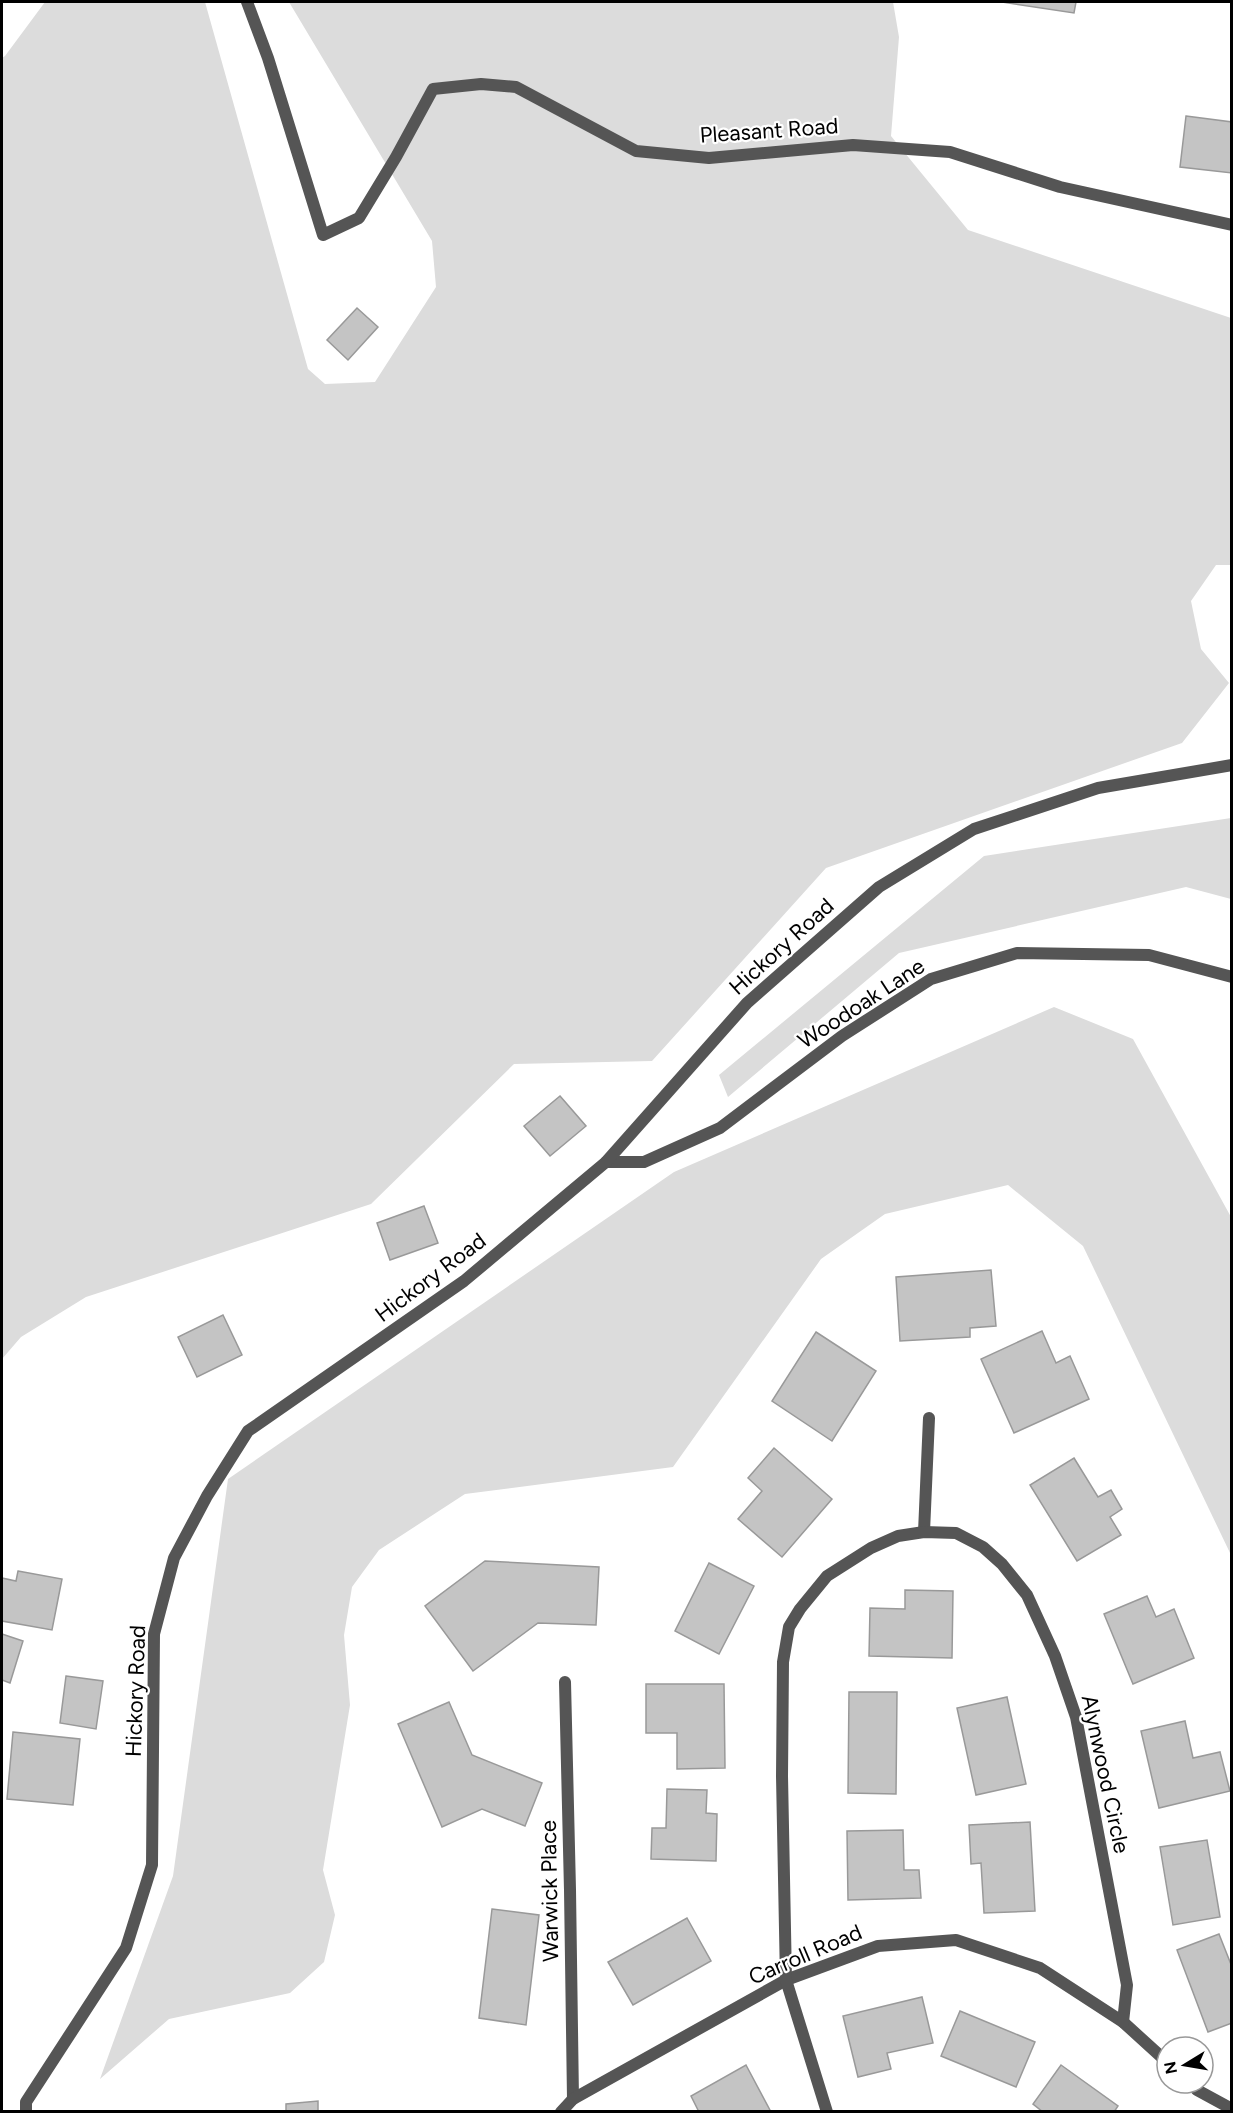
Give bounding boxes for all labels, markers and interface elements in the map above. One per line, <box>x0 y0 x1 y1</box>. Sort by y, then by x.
street label: Pleasant Road <box>699 112 839 149</box>
street label: Hickory Road <box>723 892 839 1001</box>
street label: Woodoak Lane <box>793 952 930 1054</box>
street label: Hickory Road <box>370 1227 491 1328</box>
street label: Hickory Road <box>120 1625 151 1757</box>
street label: Alynwood Circle <box>1076 1692 1135 1856</box>
street label: Warwick Place <box>535 1820 564 1962</box>
street label: Carroll Road <box>744 1918 866 1990</box>
north arrow <box>1155 2035 1215 2095</box>
text: N <box>1160 2060 1181 2076</box>

